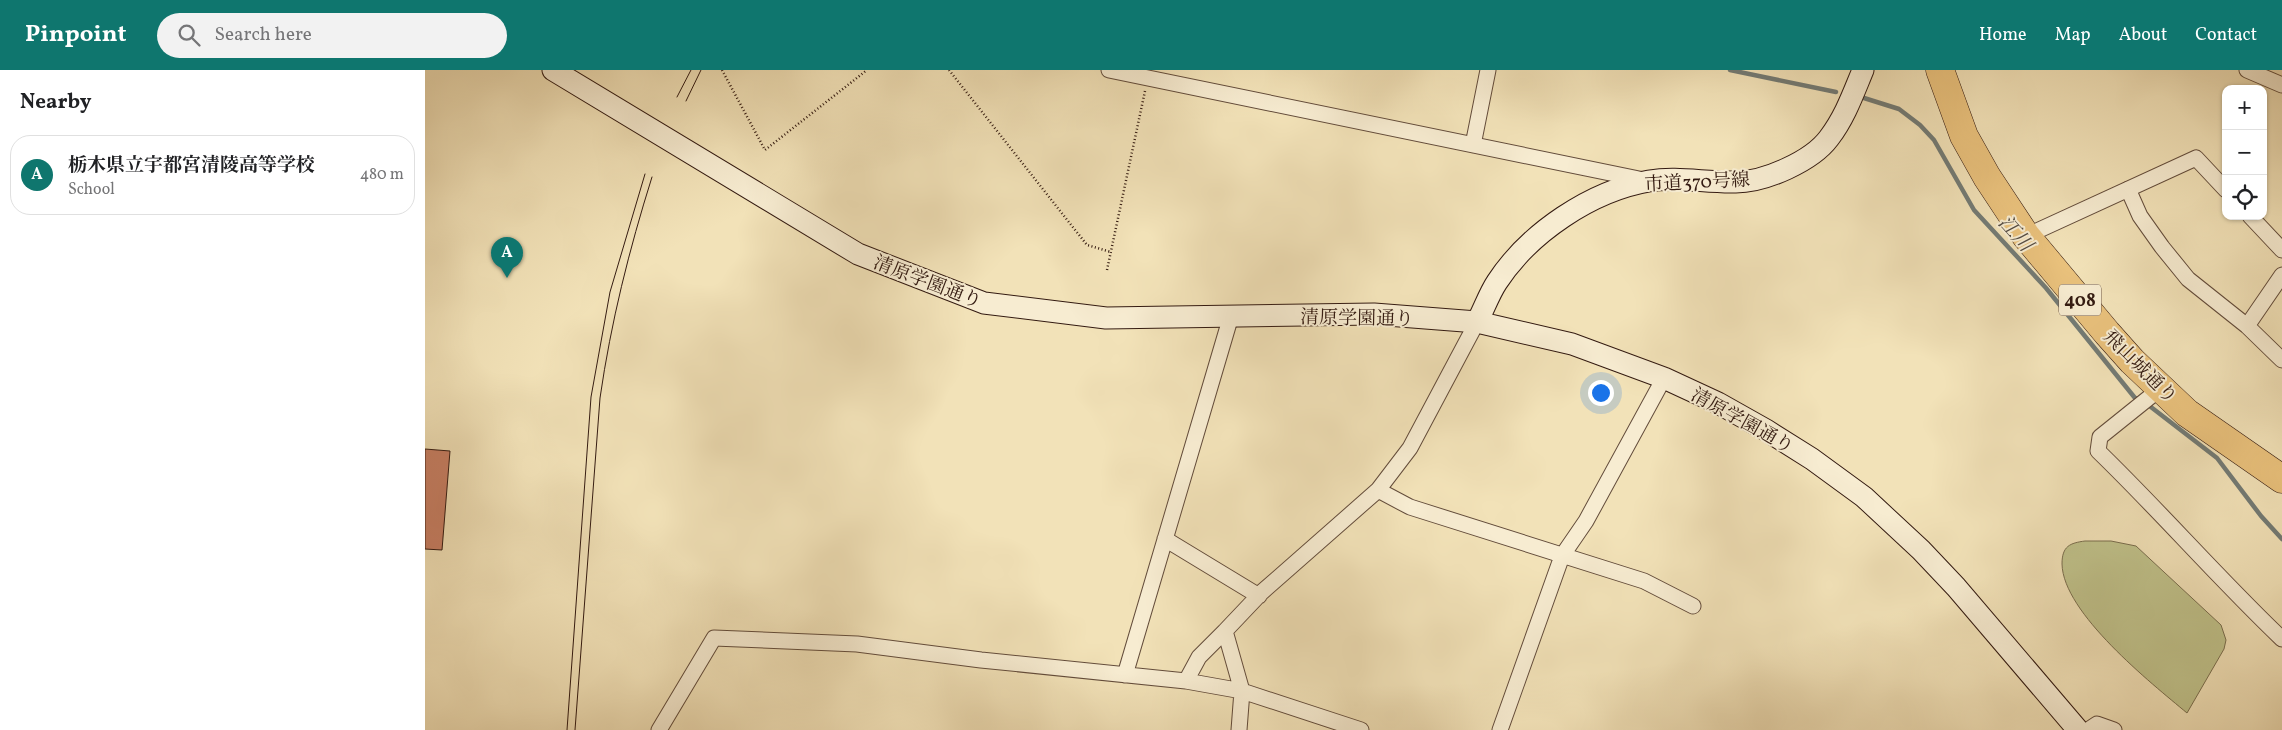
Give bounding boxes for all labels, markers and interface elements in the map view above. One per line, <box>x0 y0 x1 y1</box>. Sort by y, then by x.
search box <box>157 13 507 58</box>
text: Pinpoint <box>25 18 127 52</box>
icon: search <box>175 21 203 49</box>
text: Search here <box>215 22 312 48</box>
text: Home <box>1979 23 2027 48</box>
text: Map <box>2055 23 2091 48</box>
text: About <box>2119 23 2167 48</box>
text: Contact <box>2195 23 2257 48</box>
map controls <box>2222 85 2267 220</box>
button: + <box>2222 85 2267 130</box>
text: Nearby <box>20 88 91 117</box>
button: − <box>2222 130 2267 175</box>
text: 栃木県立宇都宮清陵高等学校 <box>68 153 315 179</box>
text: A <box>31 164 43 186</box>
text: 480 m <box>360 164 404 186</box>
street label: 市道370号線 <box>1644 167 1751 199</box>
button: locate <box>2222 175 2267 220</box>
text: School <box>68 179 115 201</box>
water label: 江川 <box>1991 210 2040 260</box>
pin: A <box>491 237 523 278</box>
street label: 清原学園通り <box>869 250 985 315</box>
road number: 408 <box>2059 284 2101 316</box>
street label: 清原学園通り <box>1300 305 1414 333</box>
street label: 飛山城通り <box>2097 325 2182 410</box>
your location <box>1588 380 1614 406</box>
street label: 清原学園通り <box>1686 383 1798 461</box>

